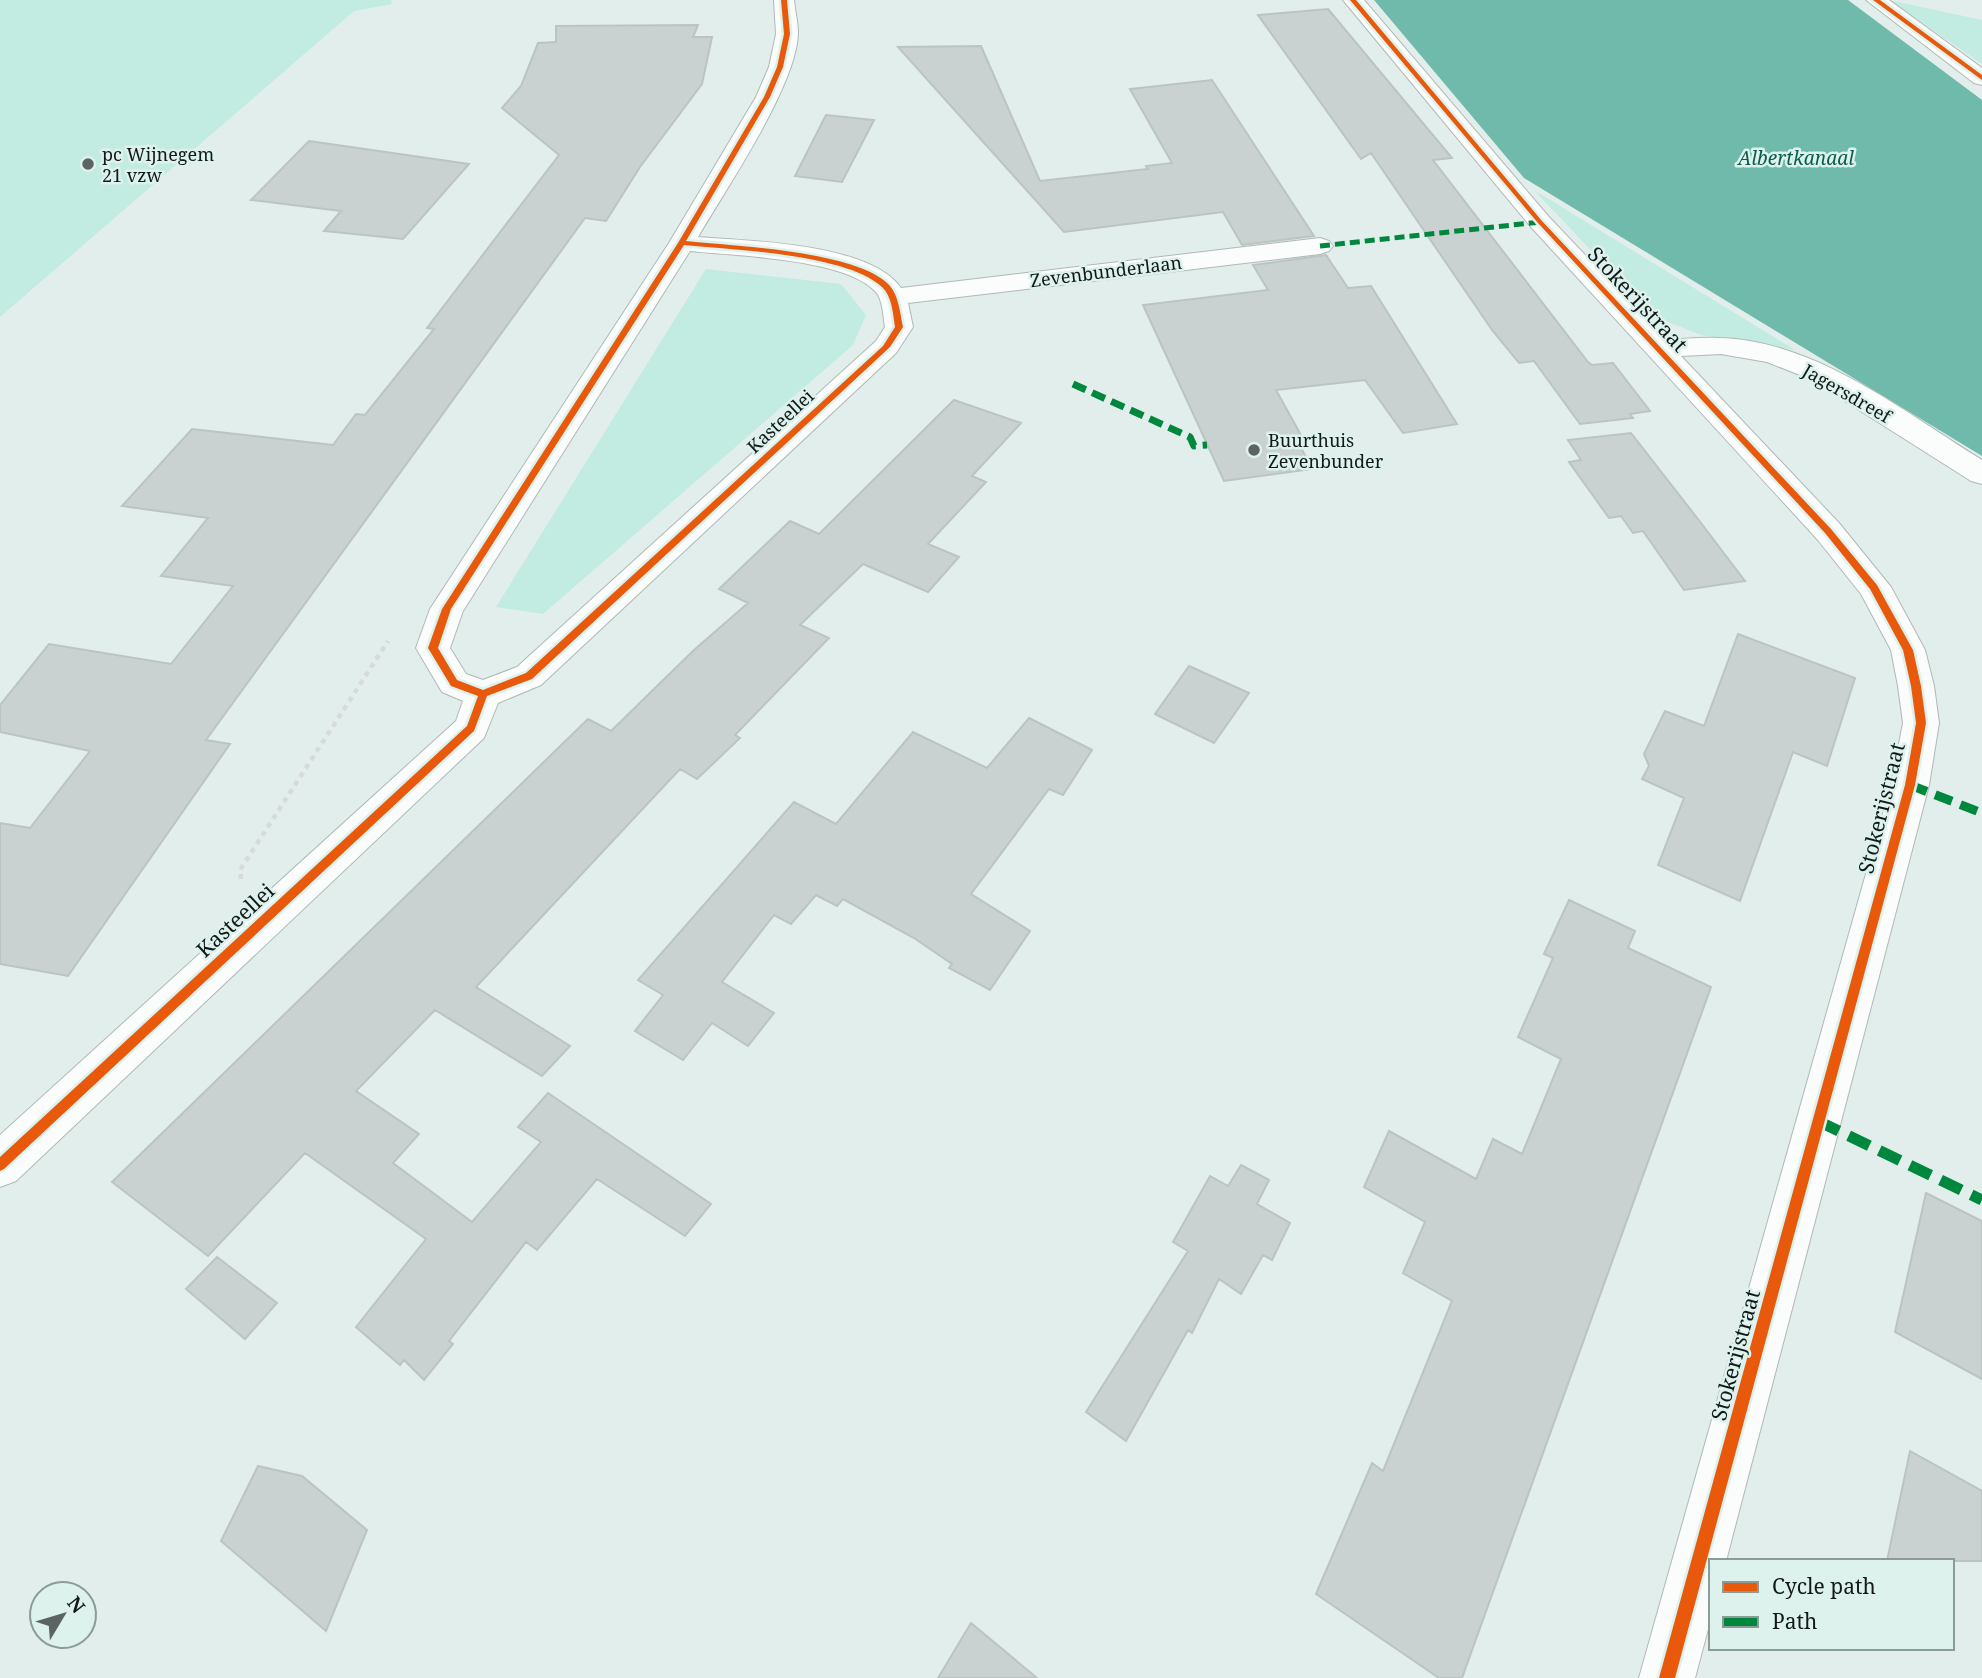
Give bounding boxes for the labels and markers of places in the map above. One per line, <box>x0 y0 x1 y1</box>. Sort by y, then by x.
place label: pc Wijnegem 21 vzw <box>102 142 214 187</box>
marker: pc Wijnegem 21 vzw <box>80 156 96 172</box>
place label: Buurthuis Zevenbunder <box>1268 428 1384 473</box>
marker: Buurthuis Zevenbunder <box>1246 442 1262 458</box>

